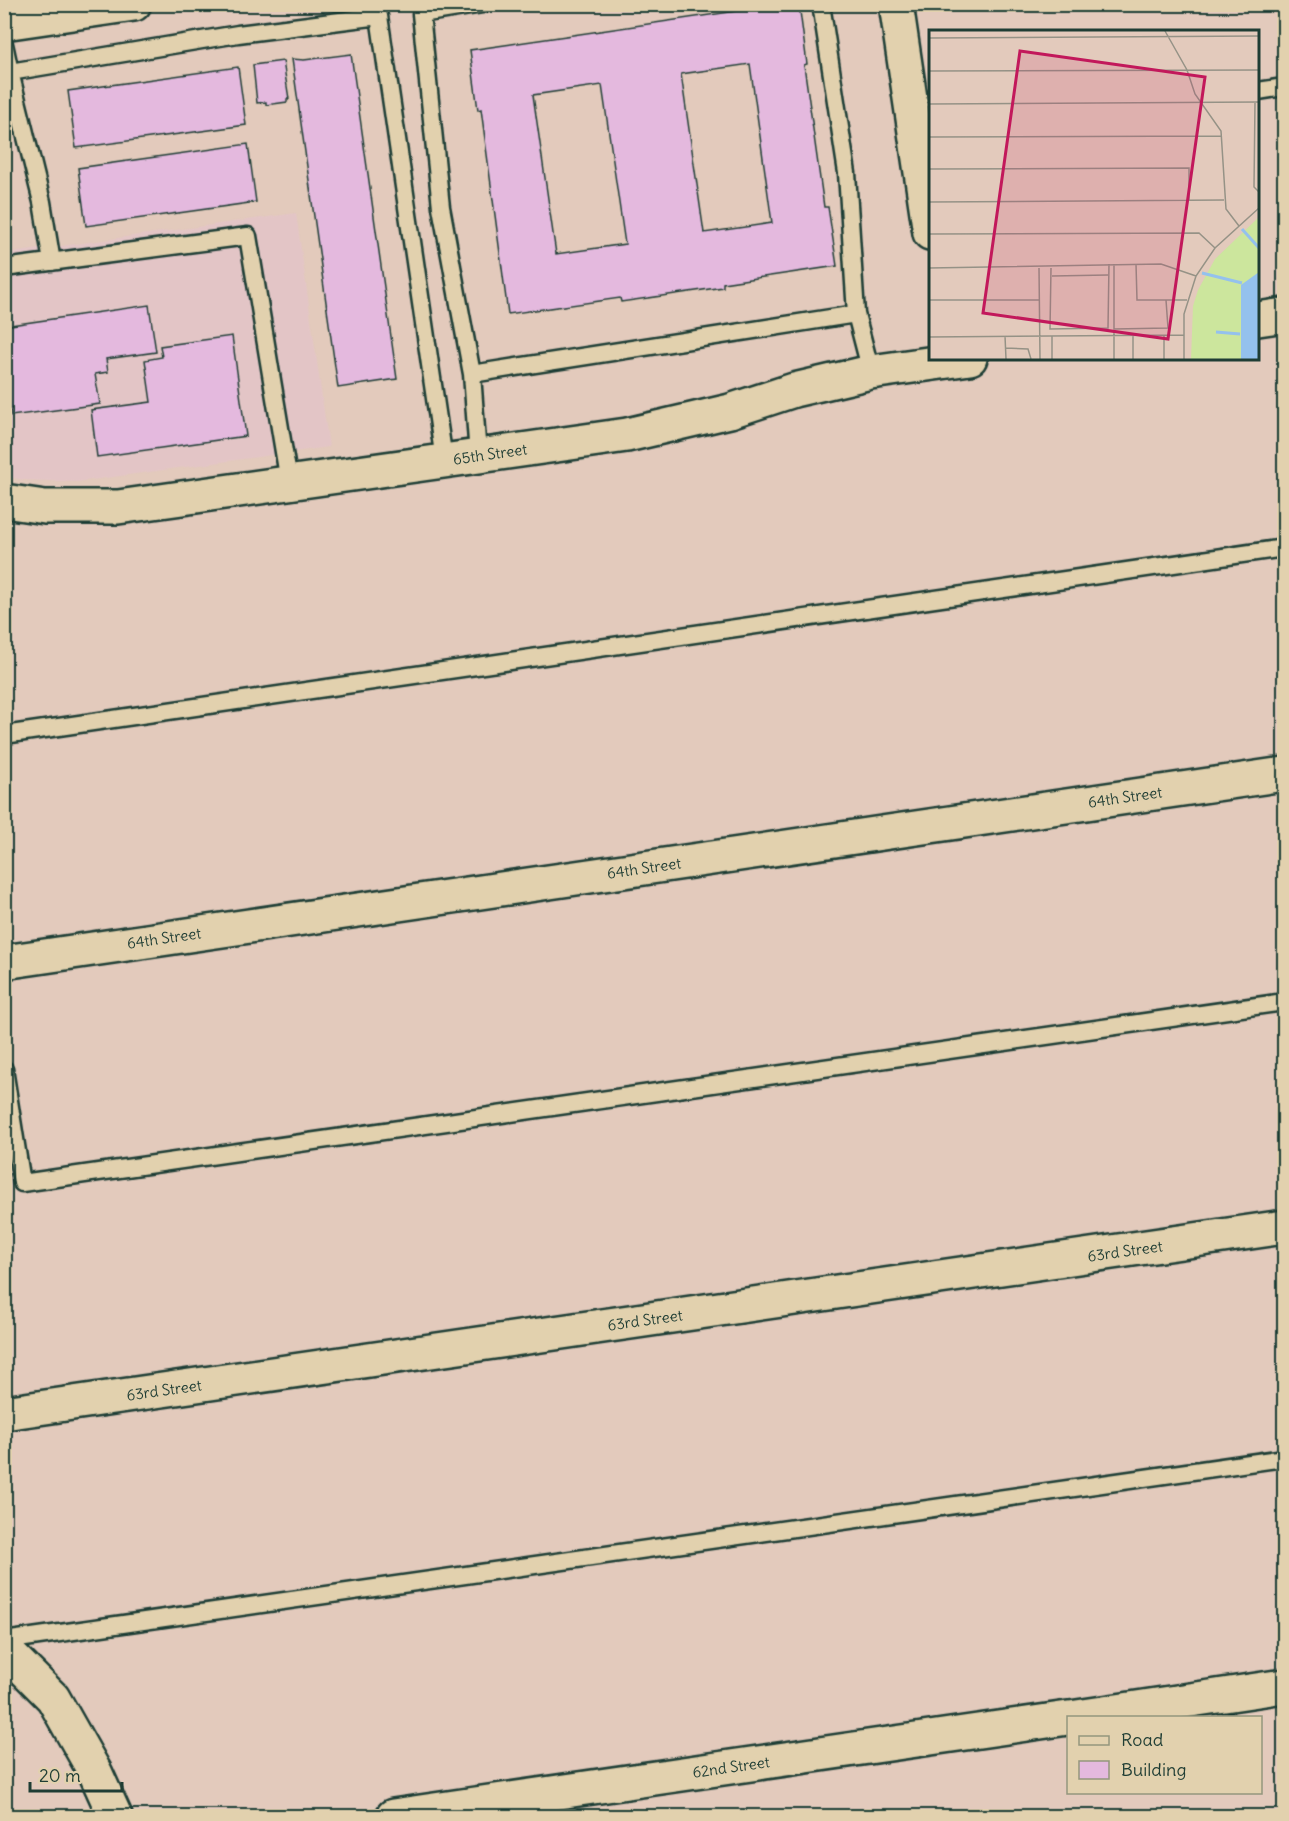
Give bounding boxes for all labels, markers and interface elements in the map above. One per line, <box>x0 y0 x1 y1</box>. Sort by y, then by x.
inset map <box>929 30 1259 360</box>
street label: 65th Street <box>452 439 528 469</box>
street label: 64th Street <box>1087 782 1163 812</box>
street label: 64th Street <box>606 853 682 883</box>
street label: 64th Street <box>126 923 202 953</box>
street label: 63rd Street <box>1086 1236 1164 1266</box>
street label: 63rd Street <box>606 1305 684 1335</box>
street label: 63rd Street <box>125 1375 203 1405</box>
legend <box>1067 1716 1262 1794</box>
text: Road <box>1121 1728 1164 1751</box>
street label: 62nd Street <box>691 1752 771 1782</box>
scale bar <box>30 1755 122 1793</box>
text: Building <box>1121 1758 1186 1781</box>
text: 20 m <box>39 1764 81 1787</box>

